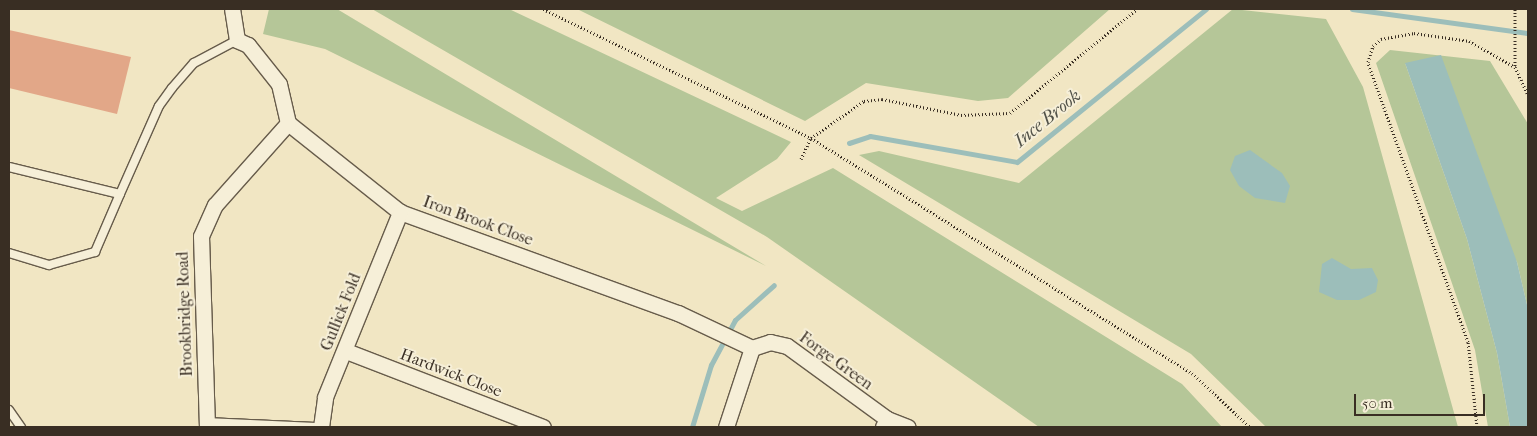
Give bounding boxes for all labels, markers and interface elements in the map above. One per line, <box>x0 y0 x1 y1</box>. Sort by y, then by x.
water label: Ince Brook <box>1010 86 1086 152</box>
street label: Iron Brook Close <box>420 192 536 250</box>
street label: Brookbridge Road <box>173 251 197 377</box>
street label: Gullick Fold <box>317 270 365 354</box>
street label: Forge Green <box>795 328 877 394</box>
street label: Hardwick Close <box>397 345 505 401</box>
scale bar <box>1357 384 1488 416</box>
text: 50 m <box>1362 394 1392 412</box>

